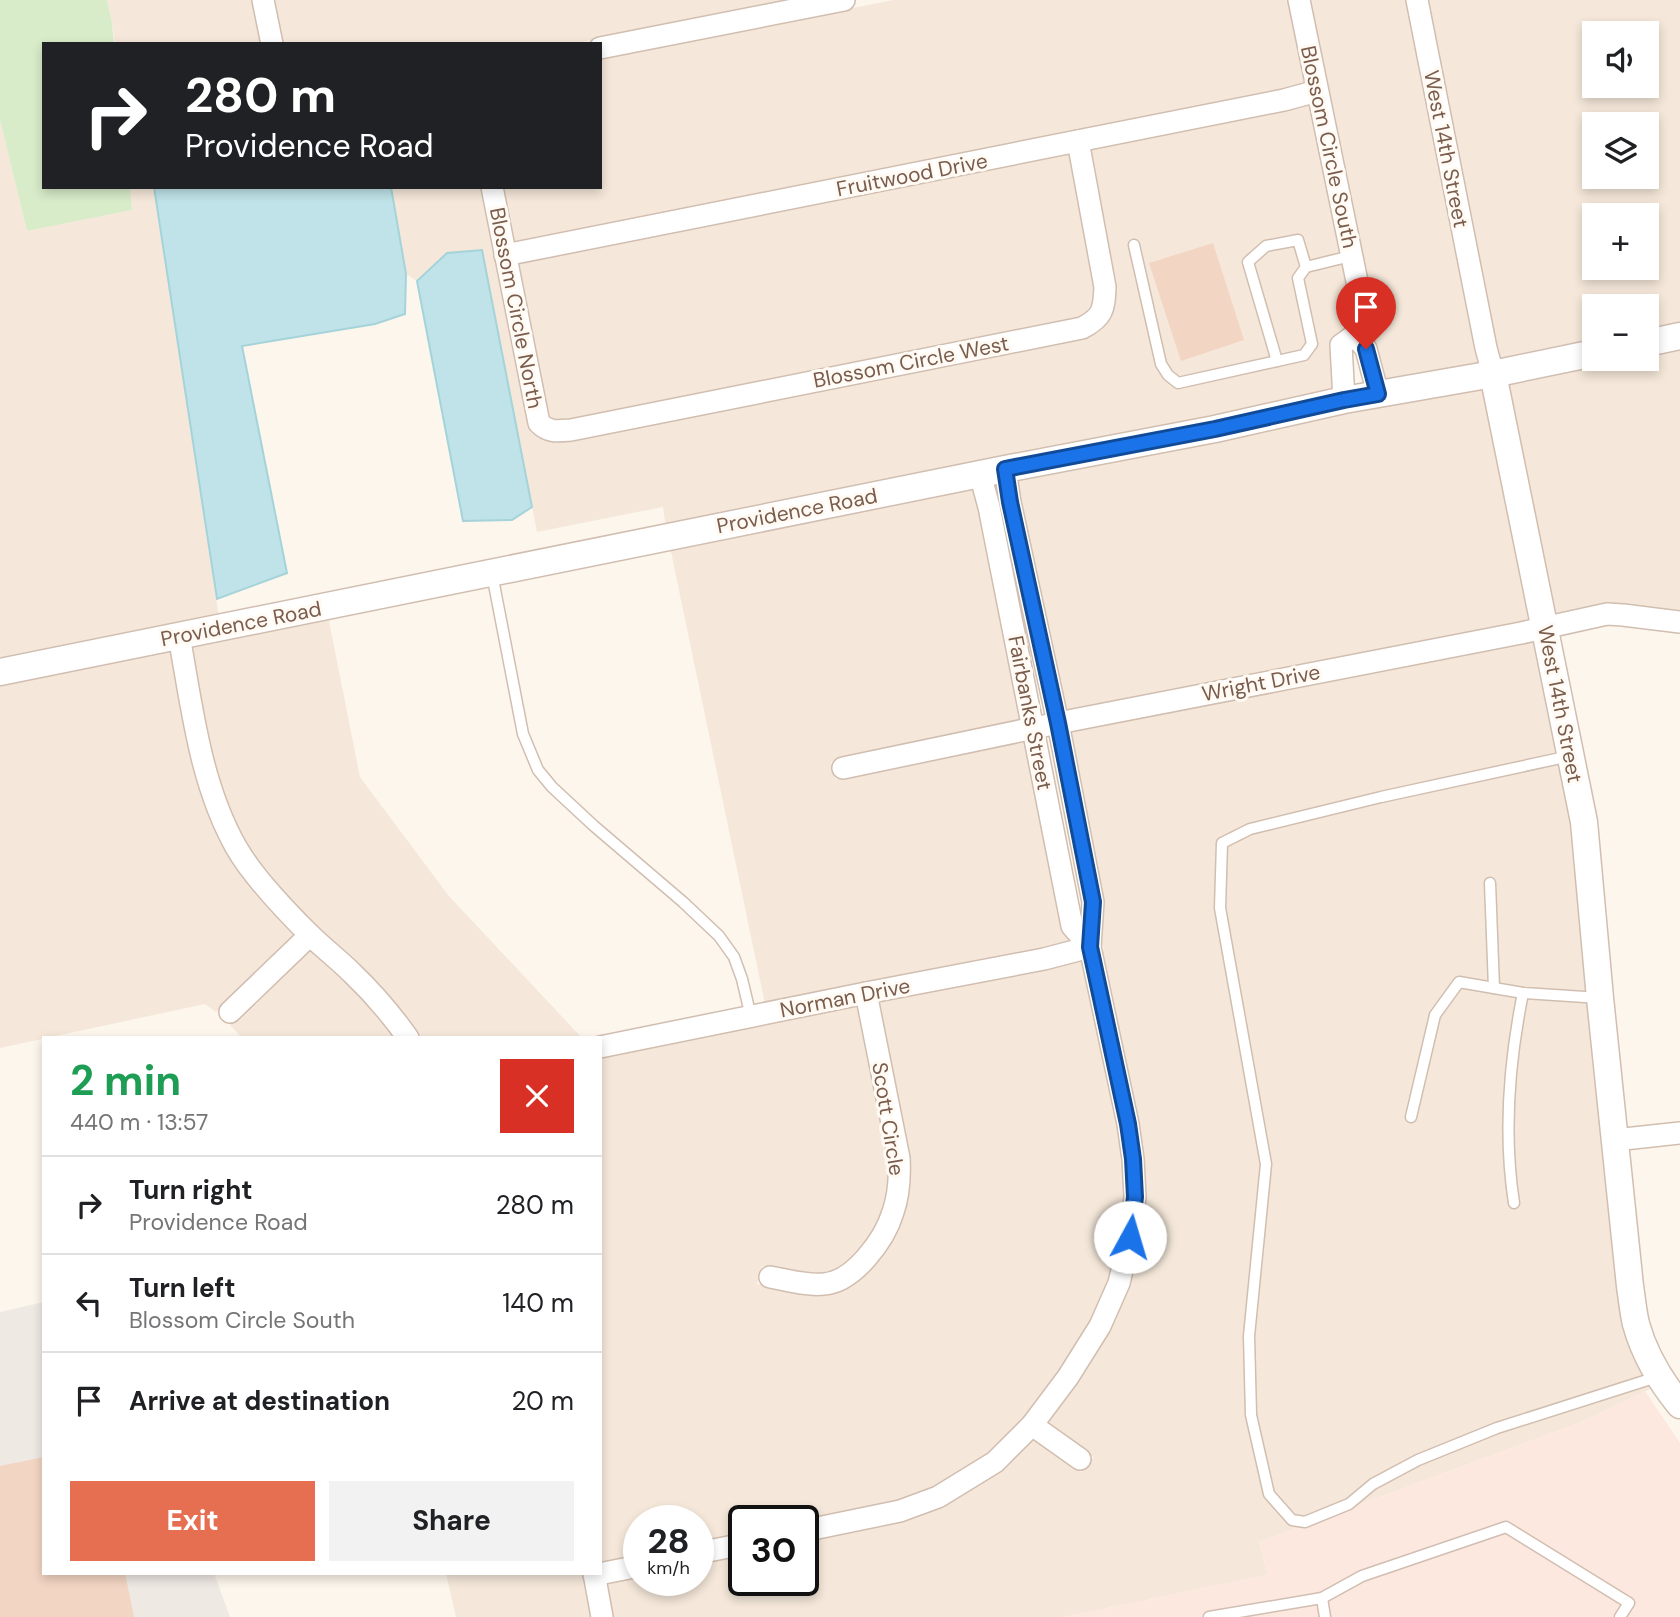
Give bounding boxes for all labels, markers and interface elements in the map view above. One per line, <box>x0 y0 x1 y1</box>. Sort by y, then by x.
map controls <box>1582 21 1659 371</box>
button: sound <box>1582 21 1659 98</box>
street label: Blossom Circle South <box>1294 43 1364 251</box>
text: 280 m <box>185 63 336 127</box>
street label: West 14th Street <box>1417 68 1475 230</box>
icon: right <box>70 70 161 161</box>
button: layers <box>1582 112 1659 189</box>
text: Providence Road <box>185 125 434 167</box>
street label: Fruitwood Drive <box>834 147 990 203</box>
button: + <box>1582 203 1659 280</box>
street label: Blossom Circle North <box>483 205 549 411</box>
pin <box>1336 277 1396 349</box>
icon: arrive <box>1347 288 1385 326</box>
button: − <box>1582 294 1659 371</box>
street label: Blossom Circle West <box>811 329 1011 395</box>
street label: Providence Road <box>714 482 880 540</box>
street label: Providence Road <box>158 595 324 653</box>
street label: West 14th Street <box>1531 623 1589 785</box>
street label: Fairbanks Street <box>1001 633 1059 793</box>
street label: Wright Drive <box>1199 658 1323 708</box>
street label: Norman Drive <box>777 972 913 1024</box>
text: 2 min <box>70 1053 181 1108</box>
button: close <box>500 1059 574 1133</box>
street label: Scott Circle <box>865 1060 911 1178</box>
text: 440 m · 13:57 <box>70 1107 208 1137</box>
text: Turn right <box>129 1173 253 1207</box>
icon: right <box>70 1186 108 1224</box>
text: 280 m <box>496 1188 574 1222</box>
position arrow <box>1093 1200 1167 1274</box>
text: Providence Road <box>129 1207 308 1237</box>
text: Turn left <box>129 1271 236 1305</box>
icon: left <box>70 1284 108 1322</box>
text: 140 m <box>502 1286 574 1320</box>
text: Blossom Circle South <box>129 1305 355 1335</box>
icon: arrive <box>70 1382 108 1420</box>
text: Arrive at destination <box>129 1384 390 1418</box>
text: 20 m <box>511 1384 574 1418</box>
button: Exit <box>70 1481 315 1561</box>
button: Share <box>329 1481 574 1561</box>
speed limit sign: 30 <box>728 1505 819 1596</box>
text: 28 <box>647 1518 690 1564</box>
text: km/h <box>647 1556 690 1580</box>

